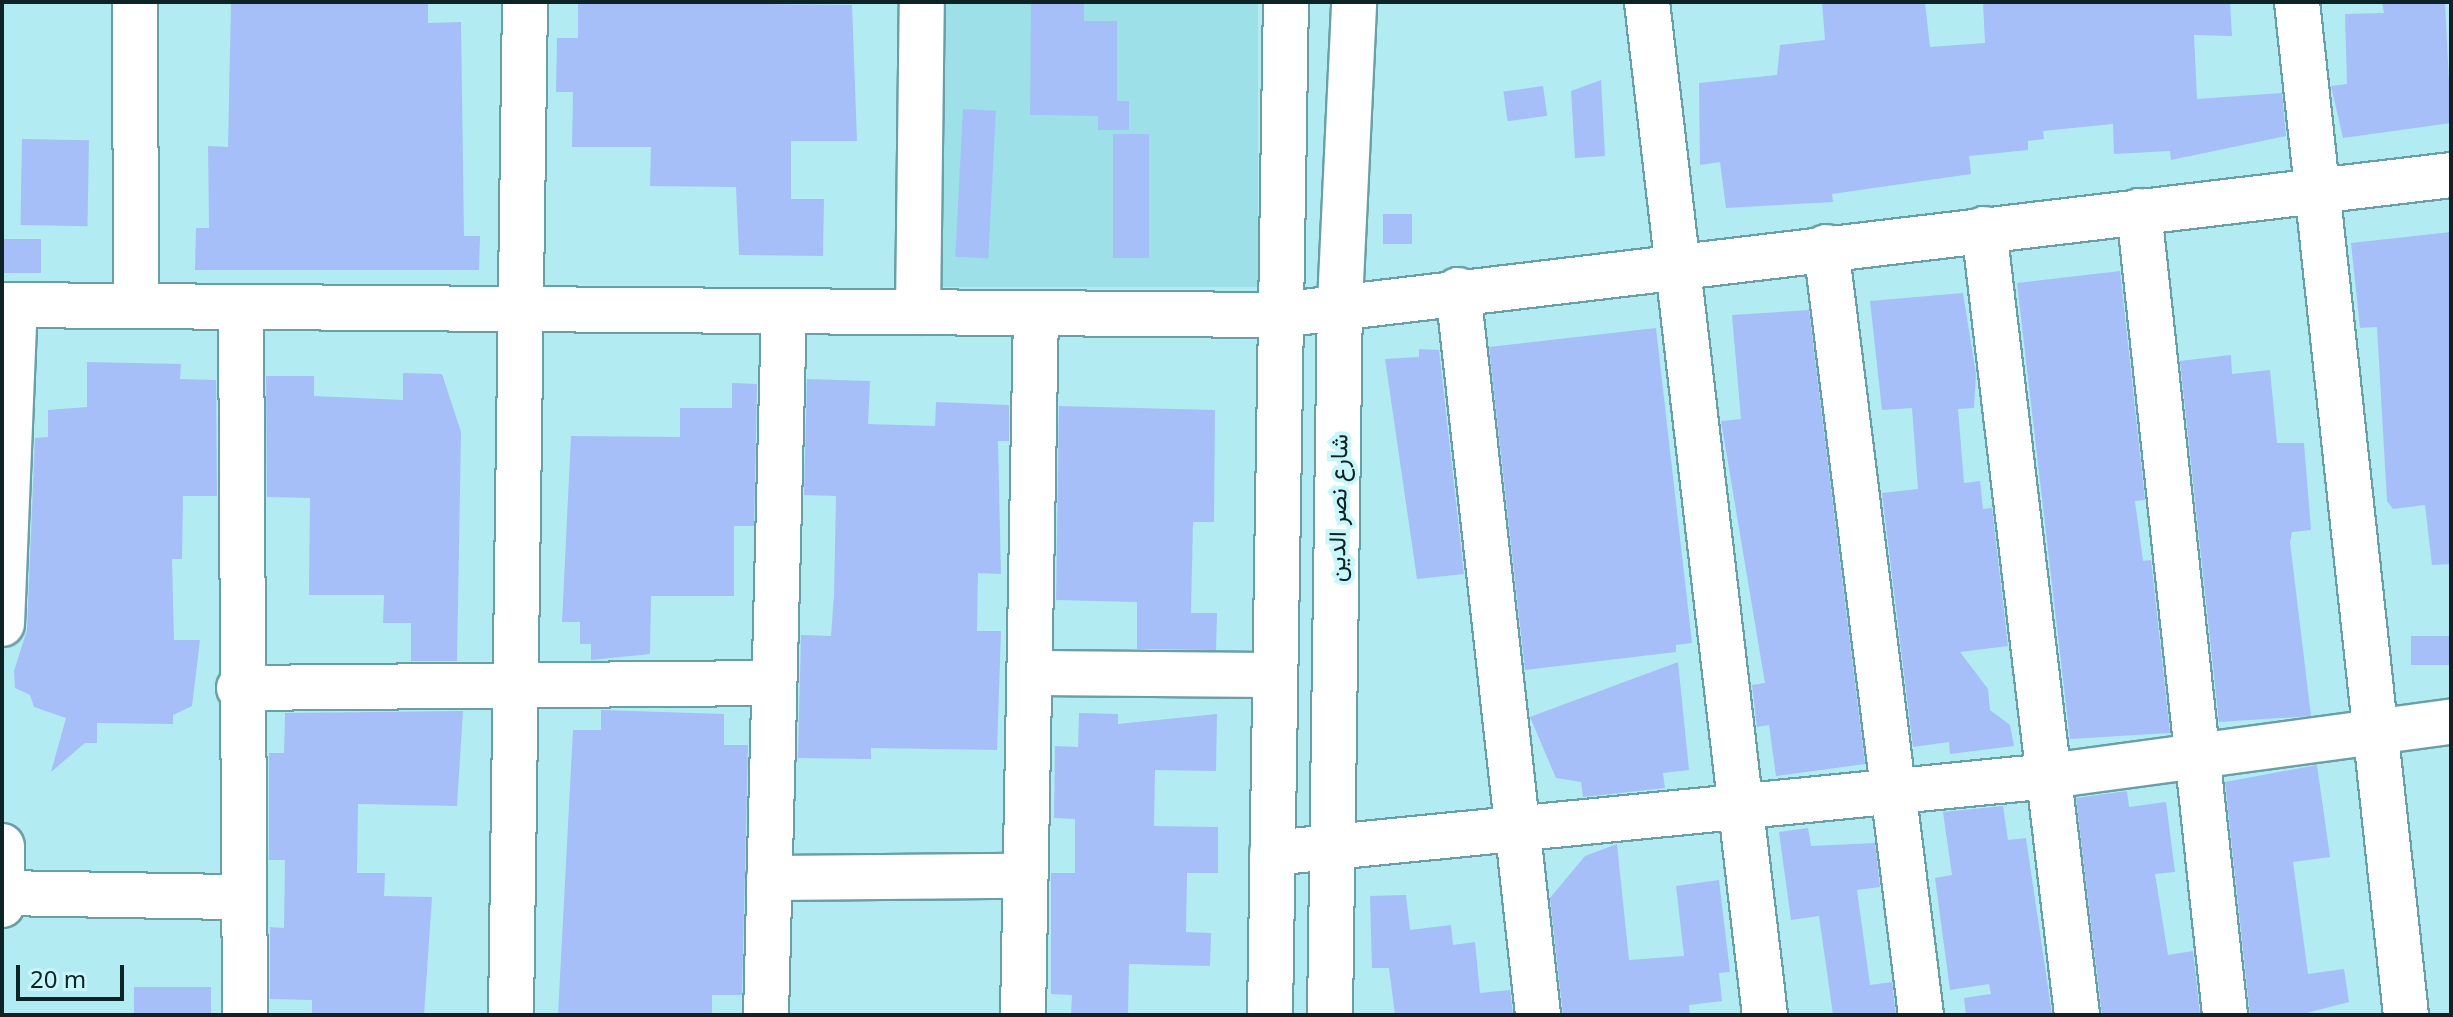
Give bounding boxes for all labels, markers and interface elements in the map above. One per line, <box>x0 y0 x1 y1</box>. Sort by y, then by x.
street label: شارع نصر الدين <box>1321 434 1353 582</box>
scale bar <box>20 949 128 999</box>
text: 20 m <box>30 962 86 995</box>

